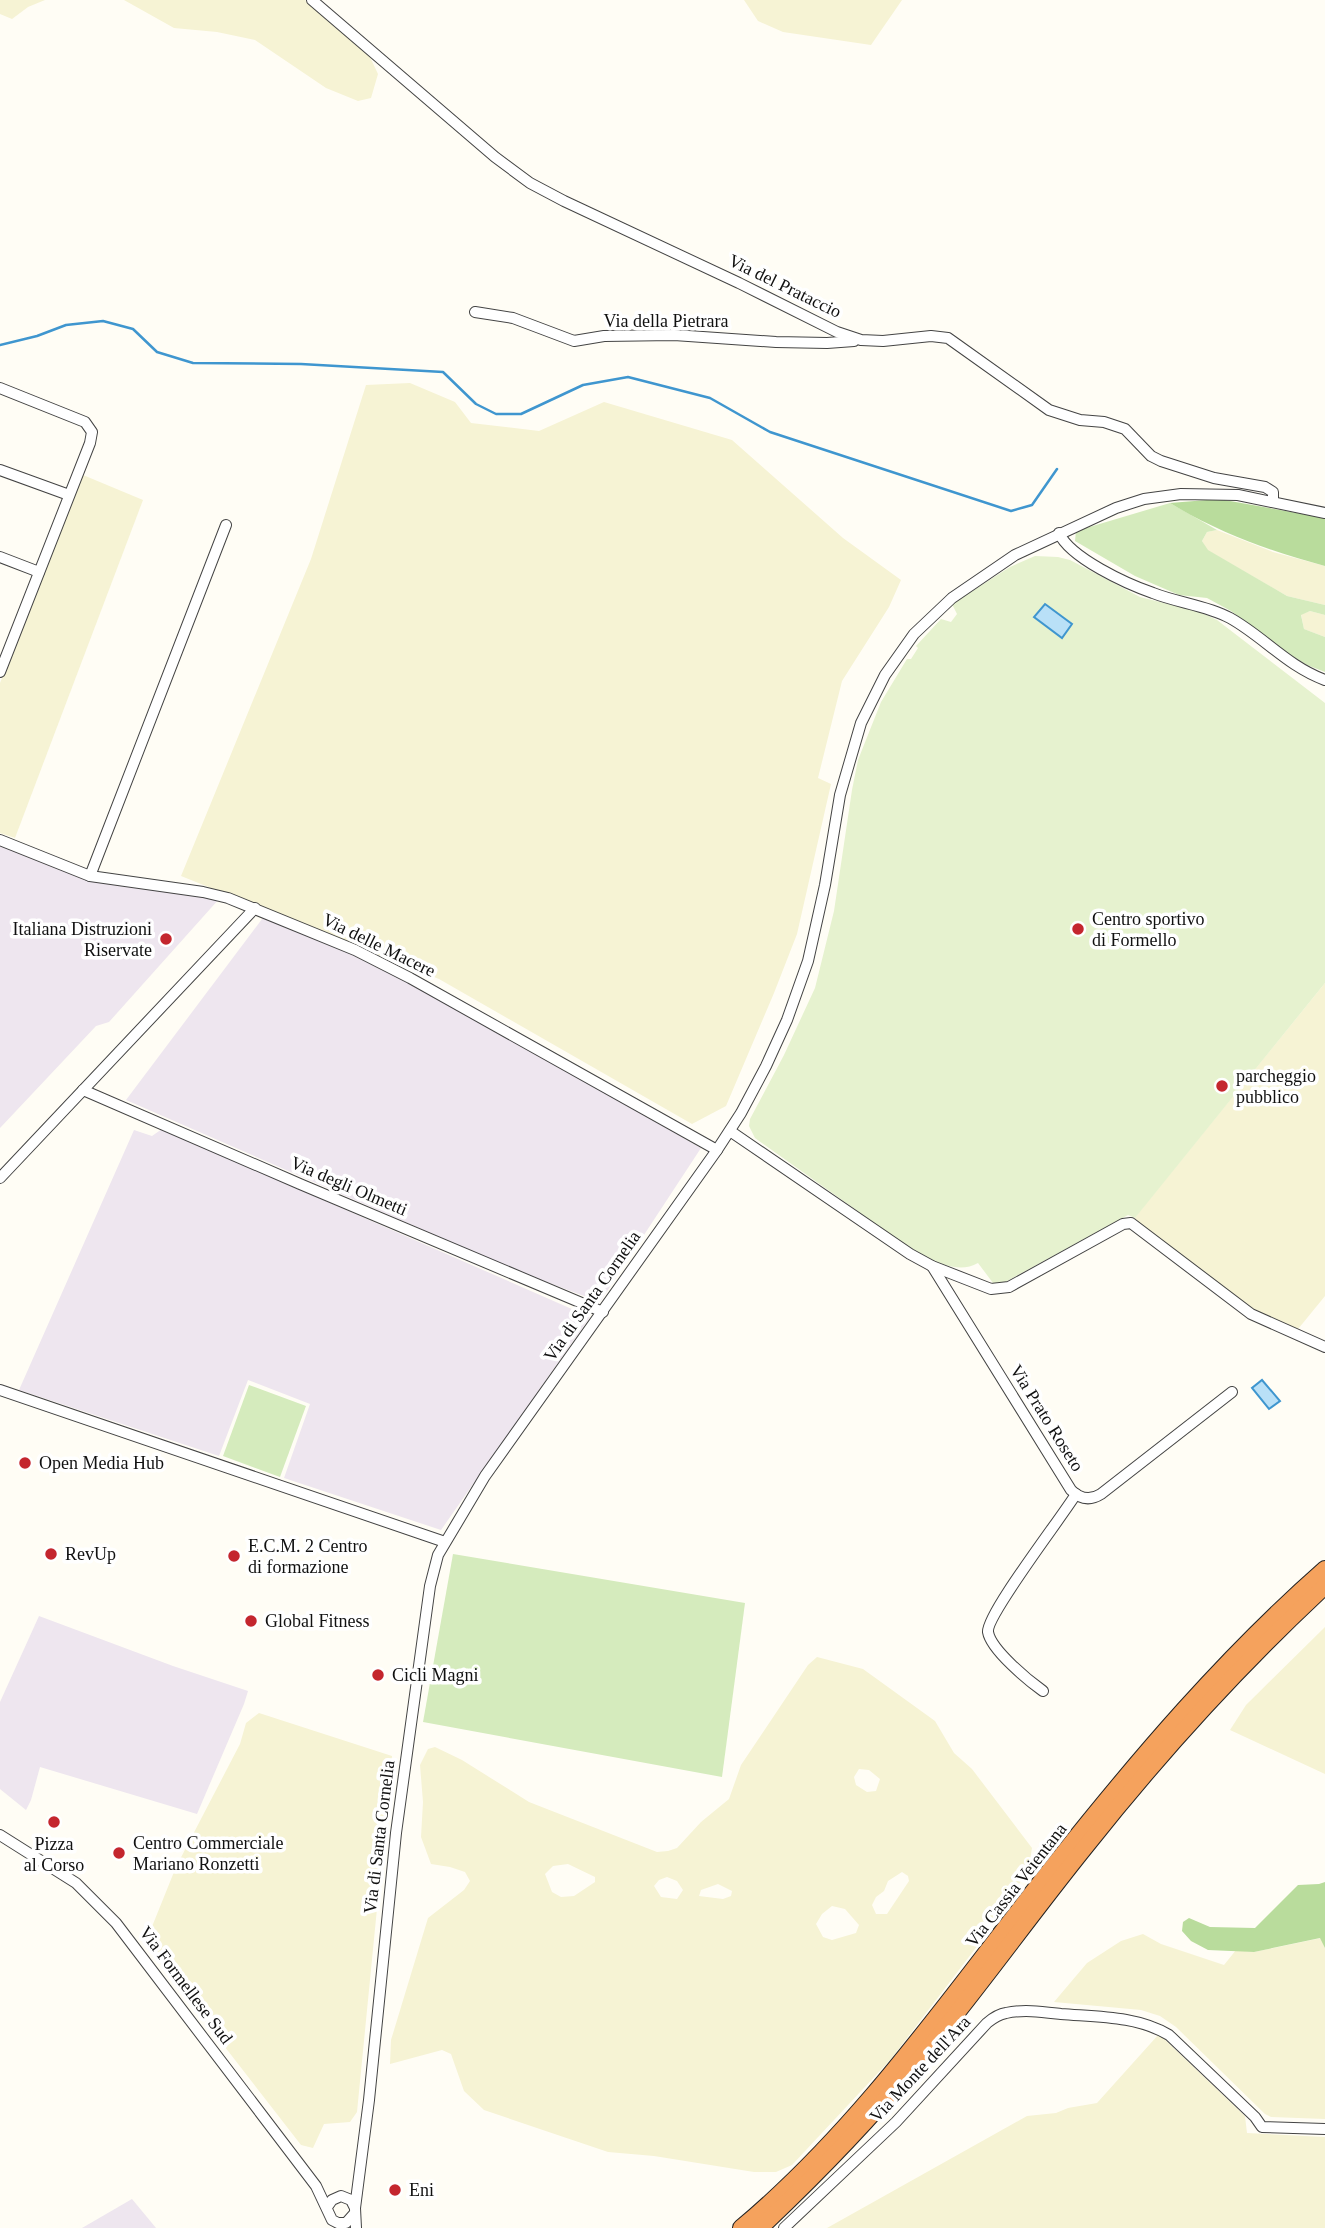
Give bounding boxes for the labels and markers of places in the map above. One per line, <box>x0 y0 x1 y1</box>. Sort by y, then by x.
place label: Centro sportivo di Formello <box>1092 909 1205 950</box>
place label: Italiana Distruzioni Riservate <box>13 919 152 960</box>
marker: Centro sportivo di Formello <box>1070 921 1086 937</box>
marker: Italiana Distruzioni Riservate <box>158 931 174 947</box>
place label: parcheggio pubblico <box>1236 1066 1316 1107</box>
marker: parcheggio pubblico <box>1214 1078 1230 1094</box>
place label: Open Media Hub <box>39 1453 164 1473</box>
marker: Open Media Hub <box>17 1455 33 1471</box>
place label: E.C.M. 2 Centro di formazione <box>248 1536 368 1577</box>
place label: RevUp <box>65 1544 116 1564</box>
marker: RevUp <box>43 1546 59 1562</box>
marker: E.C.M. 2 Centro di formazione <box>226 1548 242 1564</box>
place label: Global Fitness <box>265 1611 370 1631</box>
marker: Global Fitness <box>243 1613 259 1629</box>
place label: Cicli Magni <box>392 1665 479 1685</box>
marker: Cicli Magni <box>370 1667 386 1683</box>
marker: Pizza al Corso <box>46 1814 62 1830</box>
place label: Centro Commerciale Mariano Ronzetti <box>133 1833 283 1874</box>
place label: Pizza al Corso <box>24 1834 84 1875</box>
marker: Centro Commerciale Mariano Ronzetti <box>111 1845 127 1861</box>
place label: Eni <box>409 2180 434 2200</box>
marker: Eni <box>387 2182 403 2198</box>

